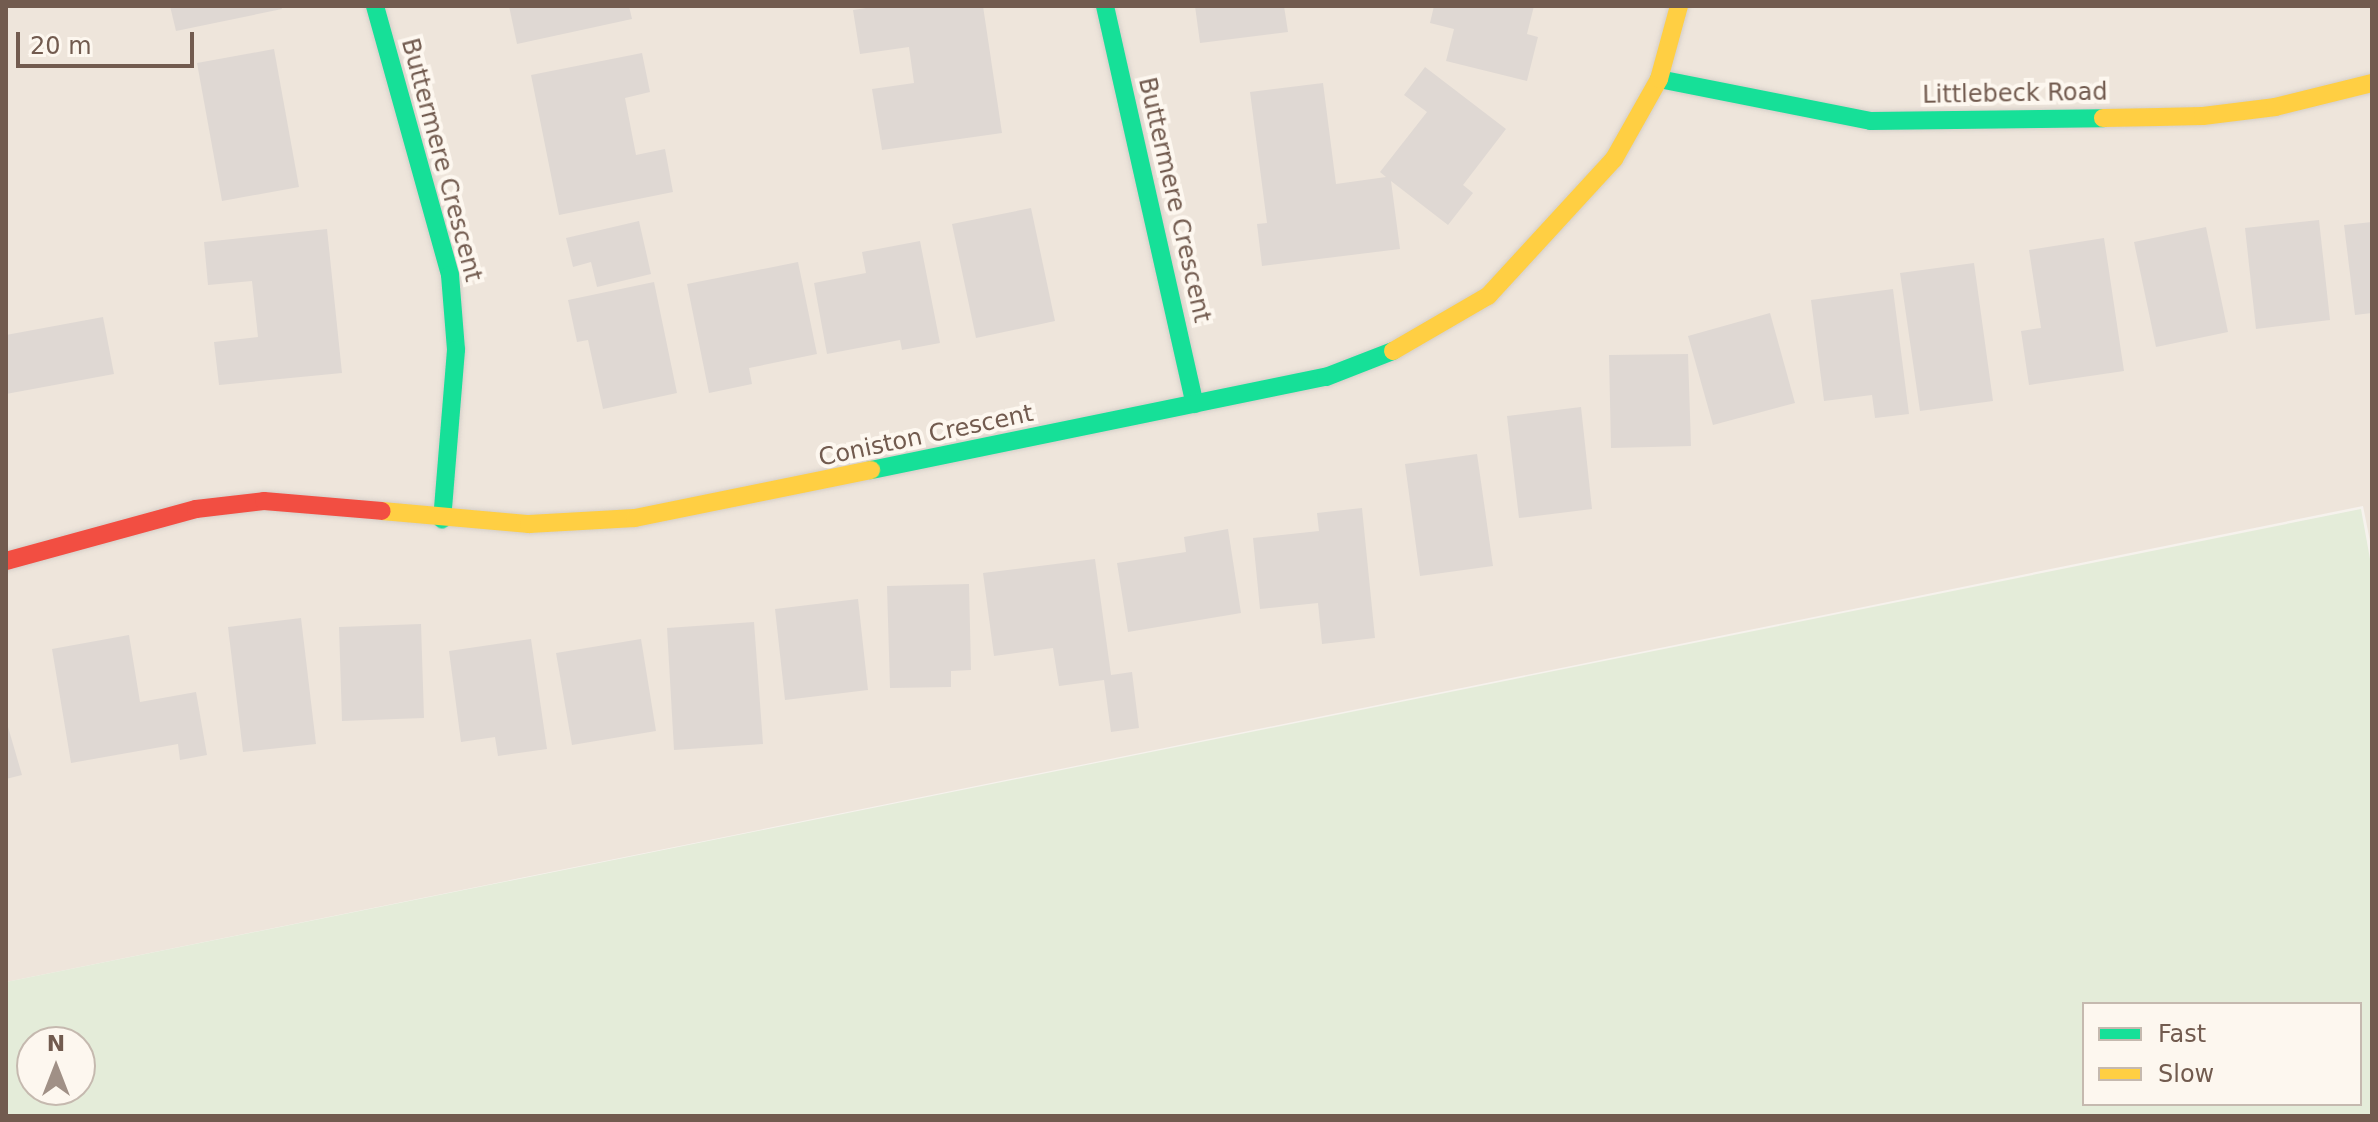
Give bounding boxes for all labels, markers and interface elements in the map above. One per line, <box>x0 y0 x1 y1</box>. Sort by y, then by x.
scale bar <box>20 16 198 66</box>
text: 20 m <box>30 32 92 60</box>
street label: Buttermere Crescent <box>395 35 487 285</box>
street label: Buttermere Crescent <box>1132 75 1216 325</box>
street label: Littlebeck Road <box>1922 78 2108 110</box>
street label: Coniston Crescent <box>816 399 1036 473</box>
legend <box>2082 1002 2362 1106</box>
text: Fast <box>2158 1020 2206 1048</box>
north arrow <box>16 1026 96 1106</box>
text: N <box>47 1031 65 1056</box>
text: Slow <box>2158 1060 2214 1088</box>

